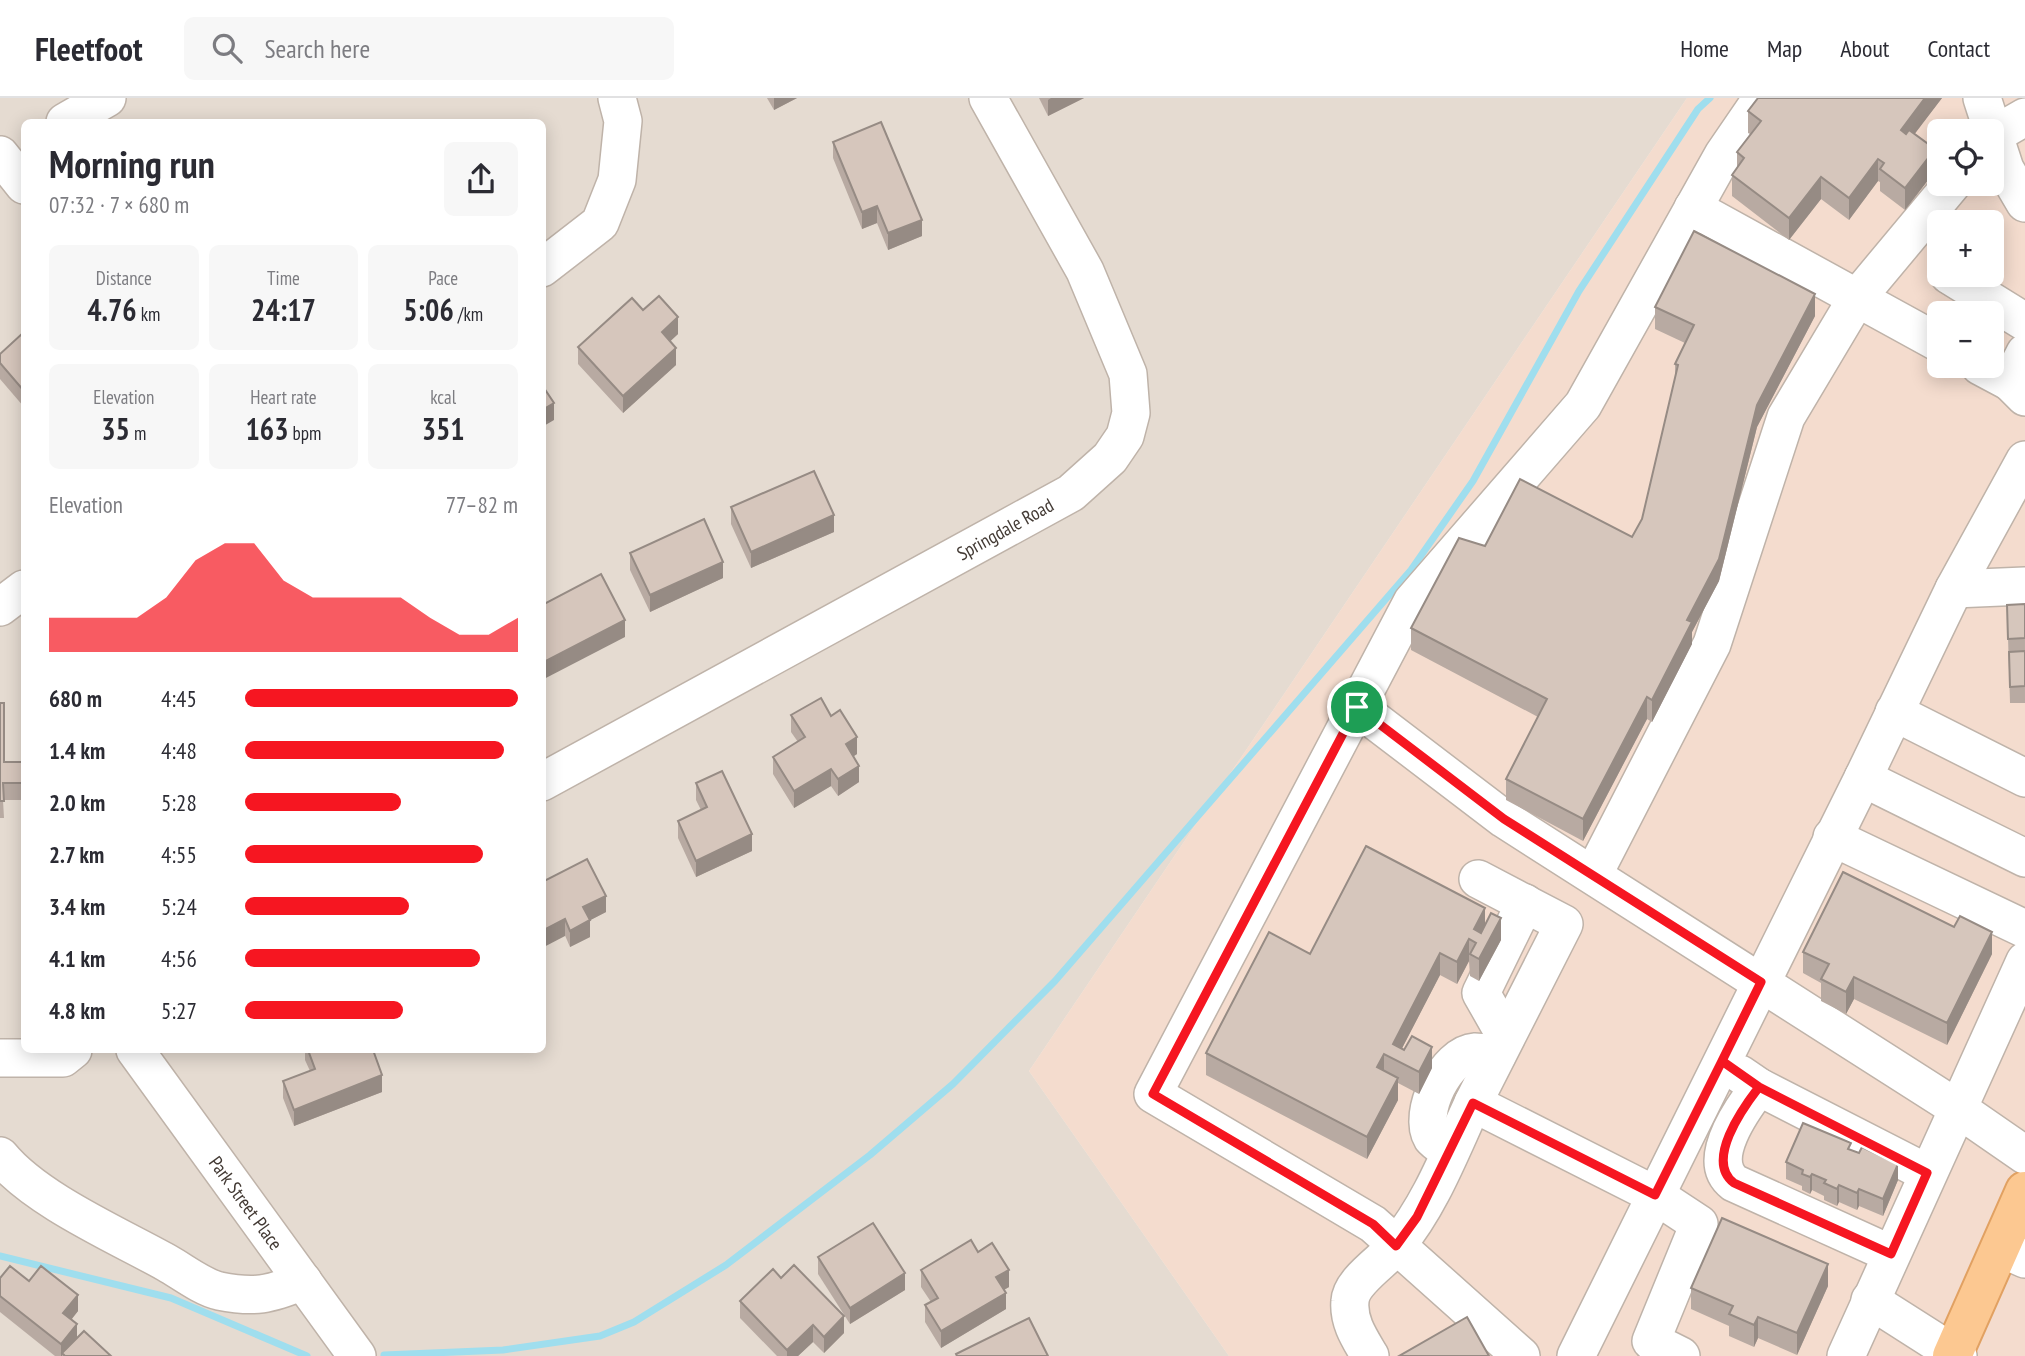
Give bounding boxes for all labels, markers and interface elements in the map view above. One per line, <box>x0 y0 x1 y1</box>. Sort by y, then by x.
search box <box>184 17 674 80</box>
text: Fleetfoot <box>35 27 142 70</box>
icon: search <box>208 29 246 67</box>
text: Search here <box>264 32 370 65</box>
text: Home <box>1680 33 1729 64</box>
text: Map <box>1767 33 1802 64</box>
text: About <box>1840 33 1889 64</box>
text: Contact <box>1927 33 1990 64</box>
map controls <box>1927 119 2004 378</box>
button: locate <box>1927 119 2004 196</box>
text: Morning run <box>49 139 215 188</box>
button: share <box>444 142 518 216</box>
text: 07:32 · 7 × 680 m <box>49 190 189 219</box>
button: + <box>1927 210 2004 287</box>
text: Distance <box>96 266 152 290</box>
text: Time <box>267 266 300 290</box>
text: Pace <box>428 266 458 290</box>
text: 4.76 <box>87 290 137 329</box>
text: 24:17 <box>251 290 316 329</box>
text: 5:06 <box>403 290 454 329</box>
button: − <box>1927 301 2004 378</box>
text: km <box>137 302 160 326</box>
text: /km <box>454 302 483 326</box>
text: Elevation <box>93 385 154 409</box>
text: Heart rate <box>250 385 317 409</box>
text: kcal <box>430 385 456 409</box>
text: 35 <box>101 409 130 448</box>
text: 163 <box>246 409 289 448</box>
text: 351 <box>422 409 465 448</box>
text: m <box>130 421 146 445</box>
text: bpm <box>289 421 321 445</box>
text: Elevation <box>49 490 123 519</box>
text: 77–82 m <box>446 490 518 519</box>
street label: Springdale Road <box>952 493 1058 565</box>
pin <box>1327 677 1387 737</box>
text: 680 m <box>49 684 102 713</box>
text: 4:45 <box>161 684 197 713</box>
icon: arrive <box>1338 688 1376 726</box>
text: 1.4 km <box>49 736 105 765</box>
text: 4:48 <box>161 736 197 765</box>
text: 2.0 km <box>49 788 105 817</box>
text: 5:28 <box>161 788 197 817</box>
text: 2.7 km <box>49 840 104 869</box>
text: 4:55 <box>161 840 197 869</box>
text: 3.4 km <box>49 892 105 921</box>
text: 5:24 <box>161 892 197 921</box>
text: 4.1 km <box>49 944 105 973</box>
text: 4:56 <box>161 944 197 973</box>
text: 4.8 km <box>49 996 105 1025</box>
text: 5:27 <box>161 996 197 1025</box>
street label: Park Street Place <box>204 1151 288 1255</box>

